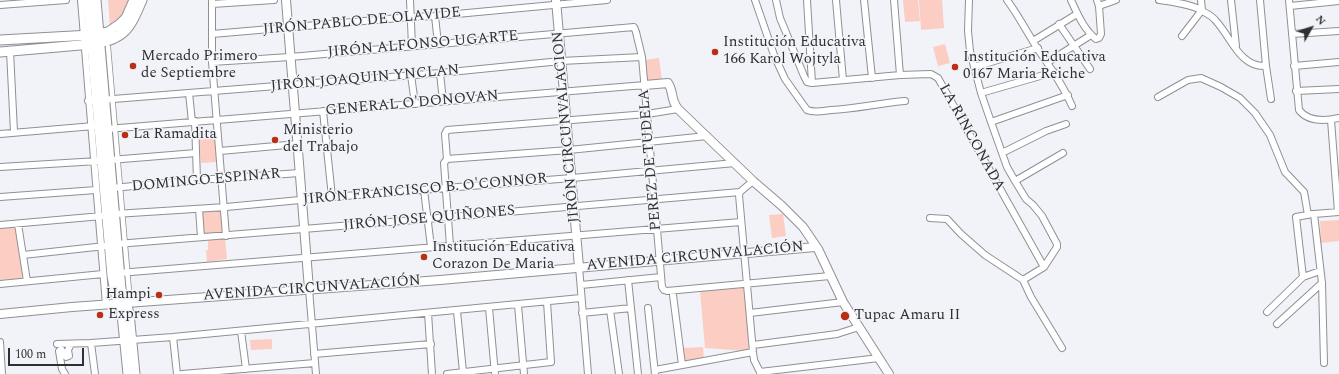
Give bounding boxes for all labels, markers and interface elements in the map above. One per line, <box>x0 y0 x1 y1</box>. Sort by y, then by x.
street label: JIRÓN PABLO DE OLAVIDE <box>262 4 462 40</box>
north arrow <box>1291 8 1331 48</box>
text: N <box>1311 11 1330 29</box>
street label: JIRÓN ALFONSO UGARTE <box>327 28 519 62</box>
street label: JIRÓN CIRCUNVALACION <box>550 30 584 224</box>
place label: Institución Educativa 166 Karol Wojtyla <box>723 34 866 69</box>
marker: Institución Educativa 166 Karol Wojtyla <box>710 47 720 57</box>
place label: Mercado Primero de Septiembre <box>141 48 258 83</box>
place label: Institución Educativa 0167 Maria Reiche <box>963 49 1106 84</box>
marker: Mercado Primero de Septiembre <box>128 61 138 71</box>
street label: JIRÓN JOAQUIN YNCLAN <box>270 62 460 96</box>
marker: Institución Educativa 0167 Maria Reiche <box>950 62 960 72</box>
street label: LA RINCONADA <box>934 81 1008 195</box>
street label: GENERAL O'DONOVAN <box>325 87 499 121</box>
street label: PEREZ DE TUDELA <box>636 89 666 231</box>
place label: Ministerio del Trabajo <box>283 122 358 157</box>
place label: La Ramadita <box>133 126 217 144</box>
marker: La Ramadita <box>120 130 130 140</box>
marker: Ministerio del Trabajo <box>270 135 280 145</box>
street label: DOMINGO ESPINAR <box>131 166 281 196</box>
street label: JIRÓN FRANCISCO B. O'CONNOR <box>302 170 548 210</box>
street label: JIRÓN JOSE QUIÑONES <box>342 203 516 235</box>
place label: Institución Educativa Corazon De Maria <box>432 239 575 274</box>
street label: AVENIDA CIRCUNVALACIÓN <box>586 239 804 275</box>
marker: Institución Educativa Corazon De Maria <box>419 252 429 262</box>
street label: AVENIDA CIRCUNVALACIÓN <box>203 272 421 306</box>
place label: Hampi <box>105 286 151 304</box>
marker: Hampi <box>154 290 164 300</box>
place label: Express <box>108 306 160 324</box>
place label: Tupac Amaru II <box>854 307 960 325</box>
marker: Express <box>95 310 105 320</box>
marker: Tupac Amaru II <box>839 310 851 322</box>
scale bar <box>10 340 86 366</box>
text: 100 m <box>15 345 46 364</box>

